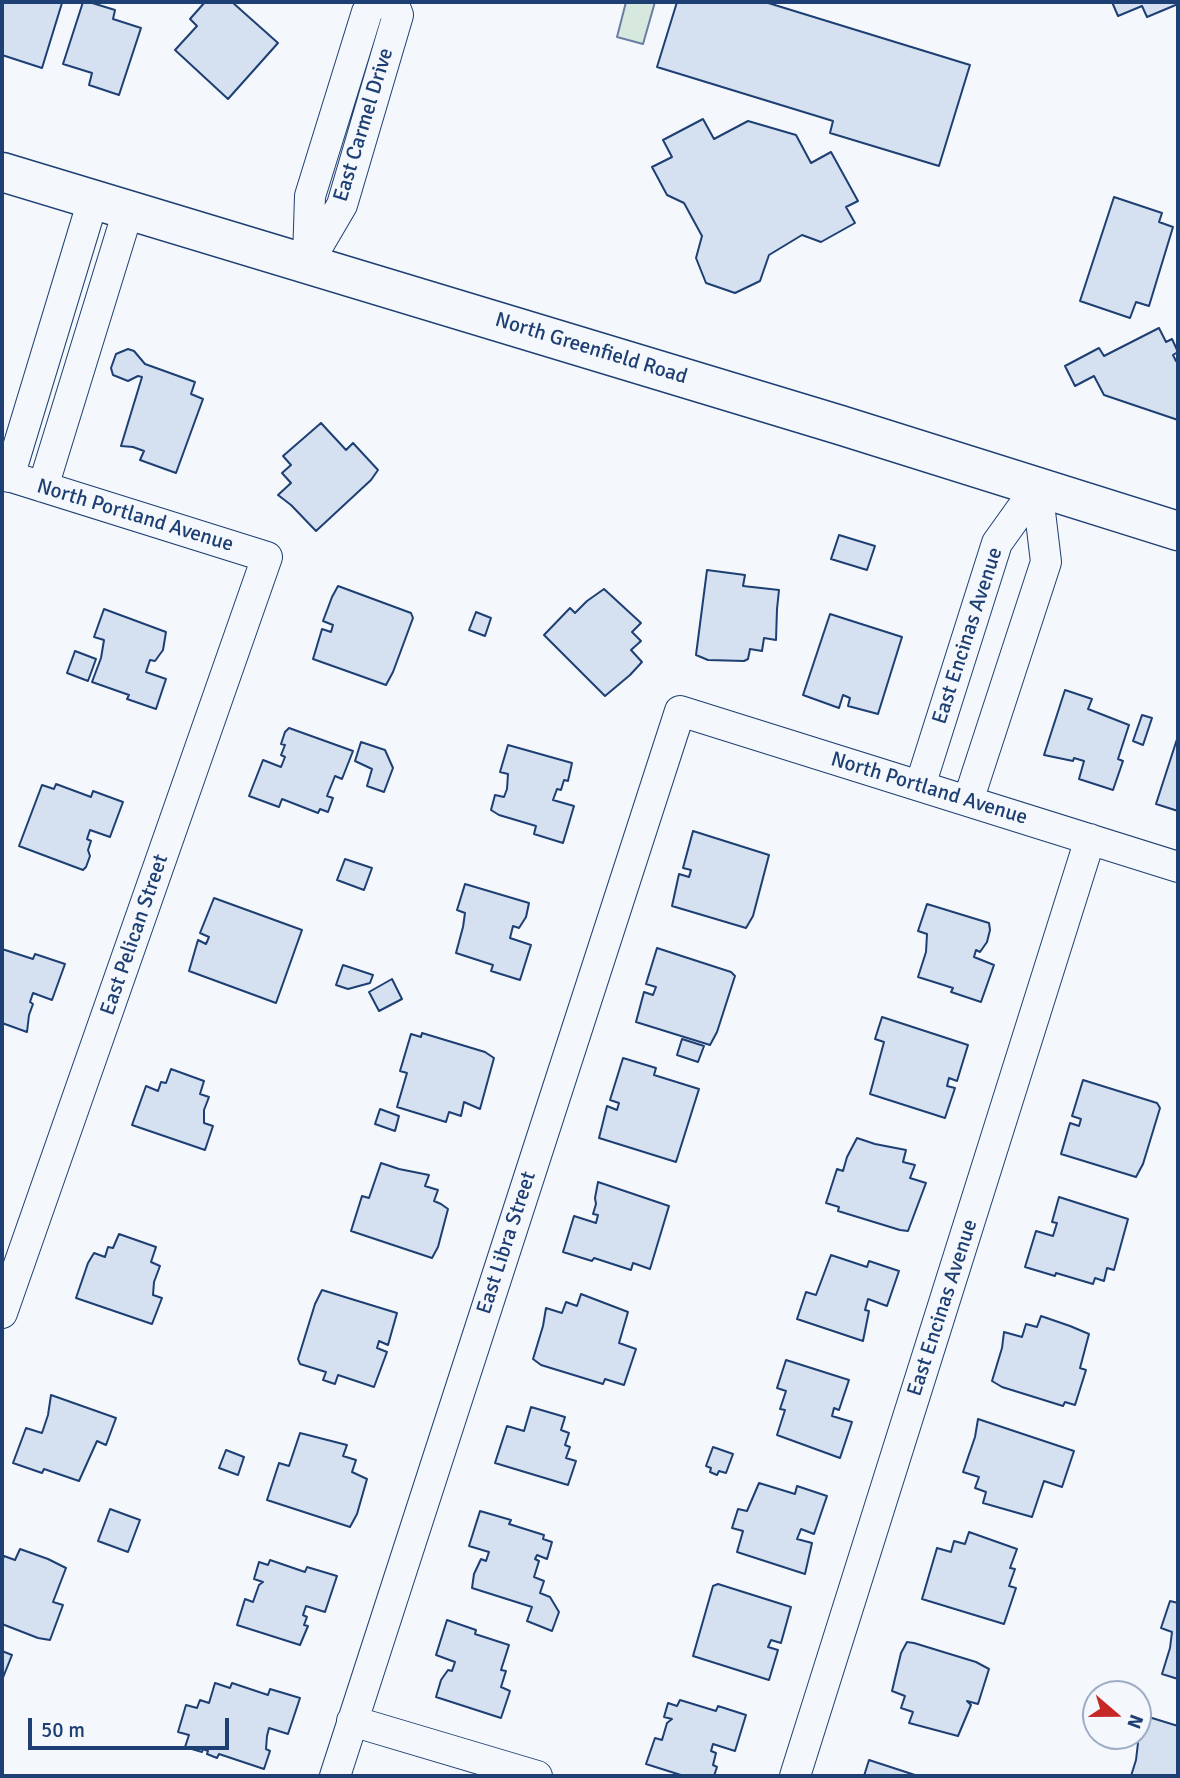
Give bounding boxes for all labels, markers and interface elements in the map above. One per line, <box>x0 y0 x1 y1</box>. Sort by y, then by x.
street label: East Carmel Drive <box>329 45 399 205</box>
street label: North Greenfield Road <box>492 308 690 390</box>
street label: North Portland Avenue <box>34 474 236 558</box>
street label: East Encinas Avenue <box>928 544 1008 728</box>
street label: North Portland Avenue <box>828 747 1030 831</box>
street label: East Pelican Street <box>96 851 174 1019</box>
street label: East Libra Street <box>472 1169 542 1317</box>
street label: East Encinas Avenue <box>903 1216 983 1400</box>
north arrow <box>1082 1680 1152 1750</box>
scale bar <box>32 1704 233 1748</box>
text: N <box>1121 1711 1148 1732</box>
text: 50 m <box>41 1717 85 1743</box>

